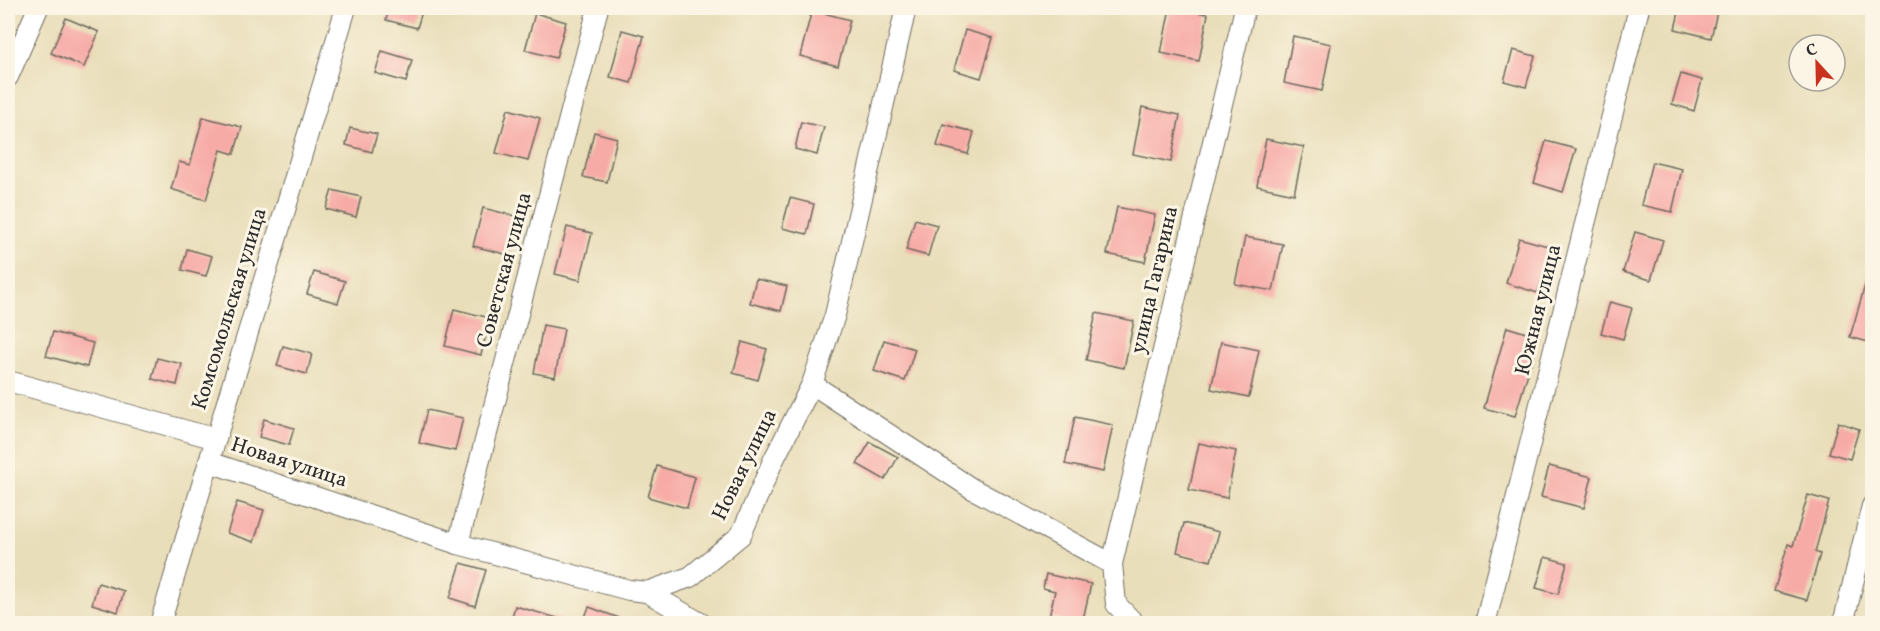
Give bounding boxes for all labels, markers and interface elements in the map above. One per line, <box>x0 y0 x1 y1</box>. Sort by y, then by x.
north arrow <box>1787 33 1847 93</box>
text: С <box>1803 39 1821 63</box>
street label: Советская улица <box>470 189 540 351</box>
street label: улица Гагарина <box>1124 203 1186 357</box>
street label: Комсомольская улица <box>185 204 275 414</box>
street label: Южная улица <box>1509 241 1569 379</box>
street label: Новая улица <box>705 404 785 526</box>
street label: Новая улица <box>227 431 351 495</box>

